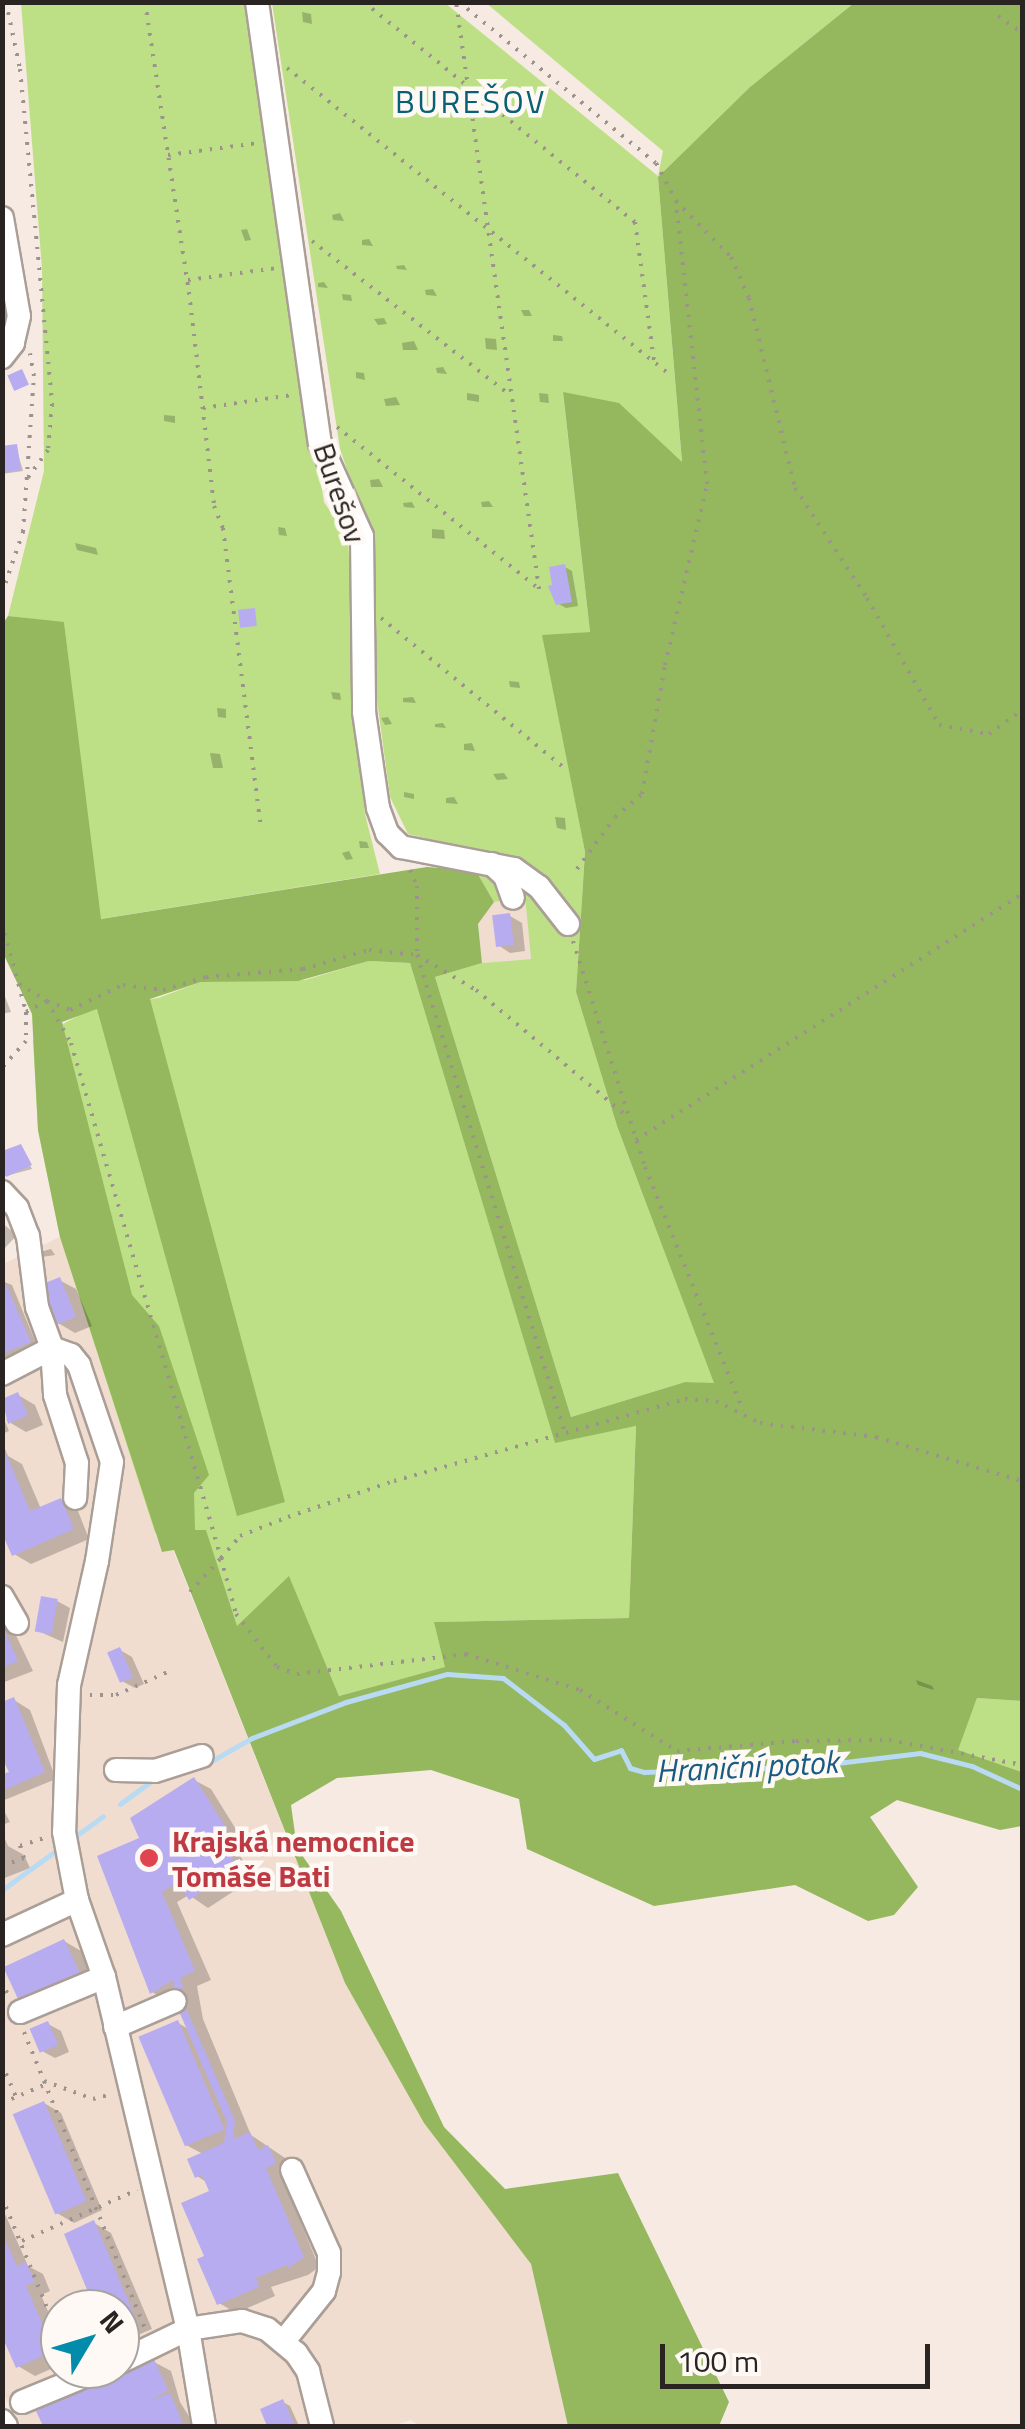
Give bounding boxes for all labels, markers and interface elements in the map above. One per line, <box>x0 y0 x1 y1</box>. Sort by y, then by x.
district label: BUREŠOV <box>395 82 547 120</box>
street label: Burešov <box>306 438 374 548</box>
water label: Hraniční potok <box>655 1742 839 1790</box>
place label: Krajská nemocnice Tomáše Bati <box>172 1823 415 1894</box>
marker: Krajská nemocnice Tomáše Bati <box>136 1845 162 1871</box>
north arrow <box>40 2289 140 2389</box>
text: N <box>90 2301 135 2342</box>
scale bar <box>665 2324 935 2386</box>
text: 100 m <box>677 2338 759 2384</box>

